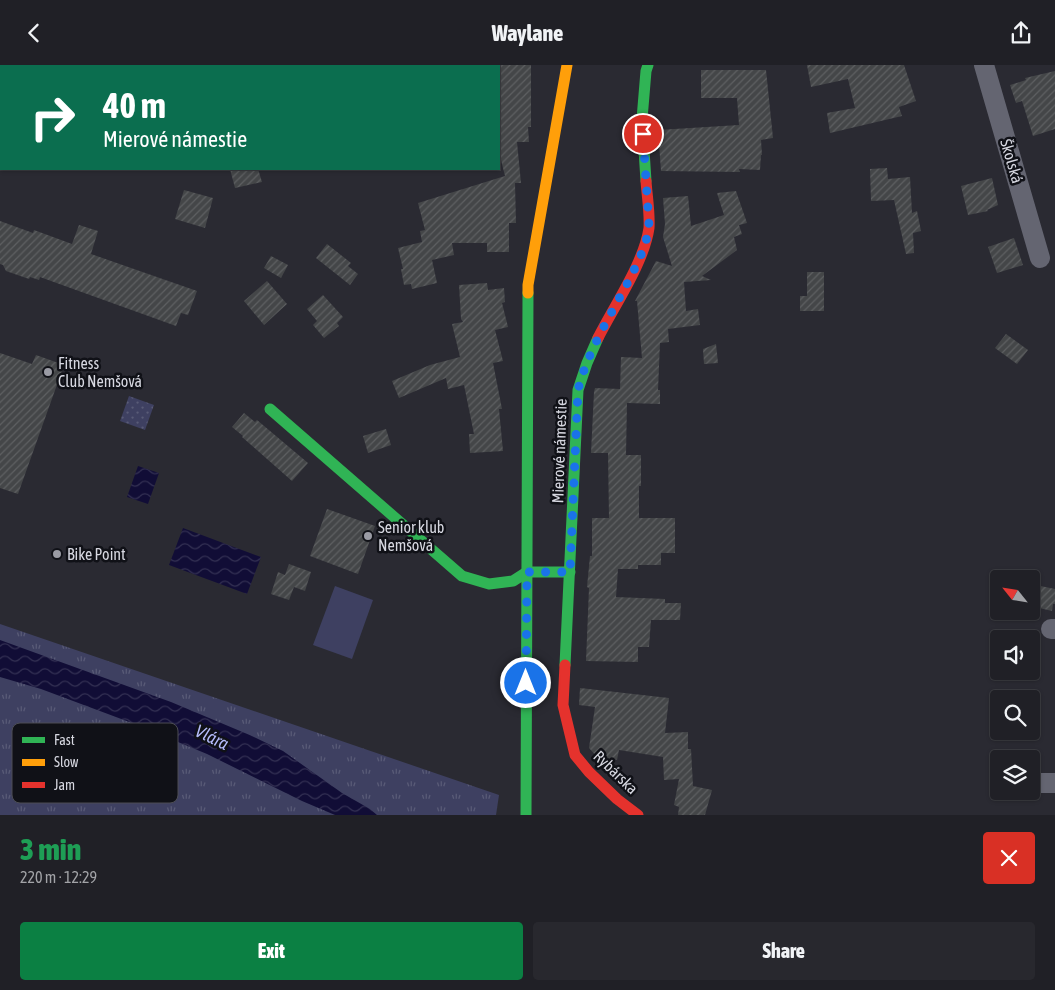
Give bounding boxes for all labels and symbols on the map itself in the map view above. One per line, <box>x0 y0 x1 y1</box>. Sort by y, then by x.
pin <box>622 113 664 155</box>
street label: Školská <box>997 137 1027 185</box>
place label: Fitness Club Nemšová <box>58 354 142 390</box>
marker: Fitness Club Nemšová <box>42 366 54 378</box>
street label: Mierové námestie <box>548 398 570 504</box>
place label: Senior klub Nemšová <box>378 518 444 554</box>
marker: Senior klub Nemšová <box>362 530 374 542</box>
place label: Bike Point <box>67 545 126 563</box>
marker: Bike Point <box>51 548 63 560</box>
north arrow <box>990 570 1040 620</box>
position arrow <box>499 656 551 708</box>
water label: Vlára <box>192 720 233 754</box>
legend <box>12 723 178 803</box>
text: Fast <box>54 732 75 748</box>
street label: Rybárska <box>589 747 642 798</box>
text: Slow <box>54 754 79 770</box>
text: Jam <box>54 777 75 793</box>

